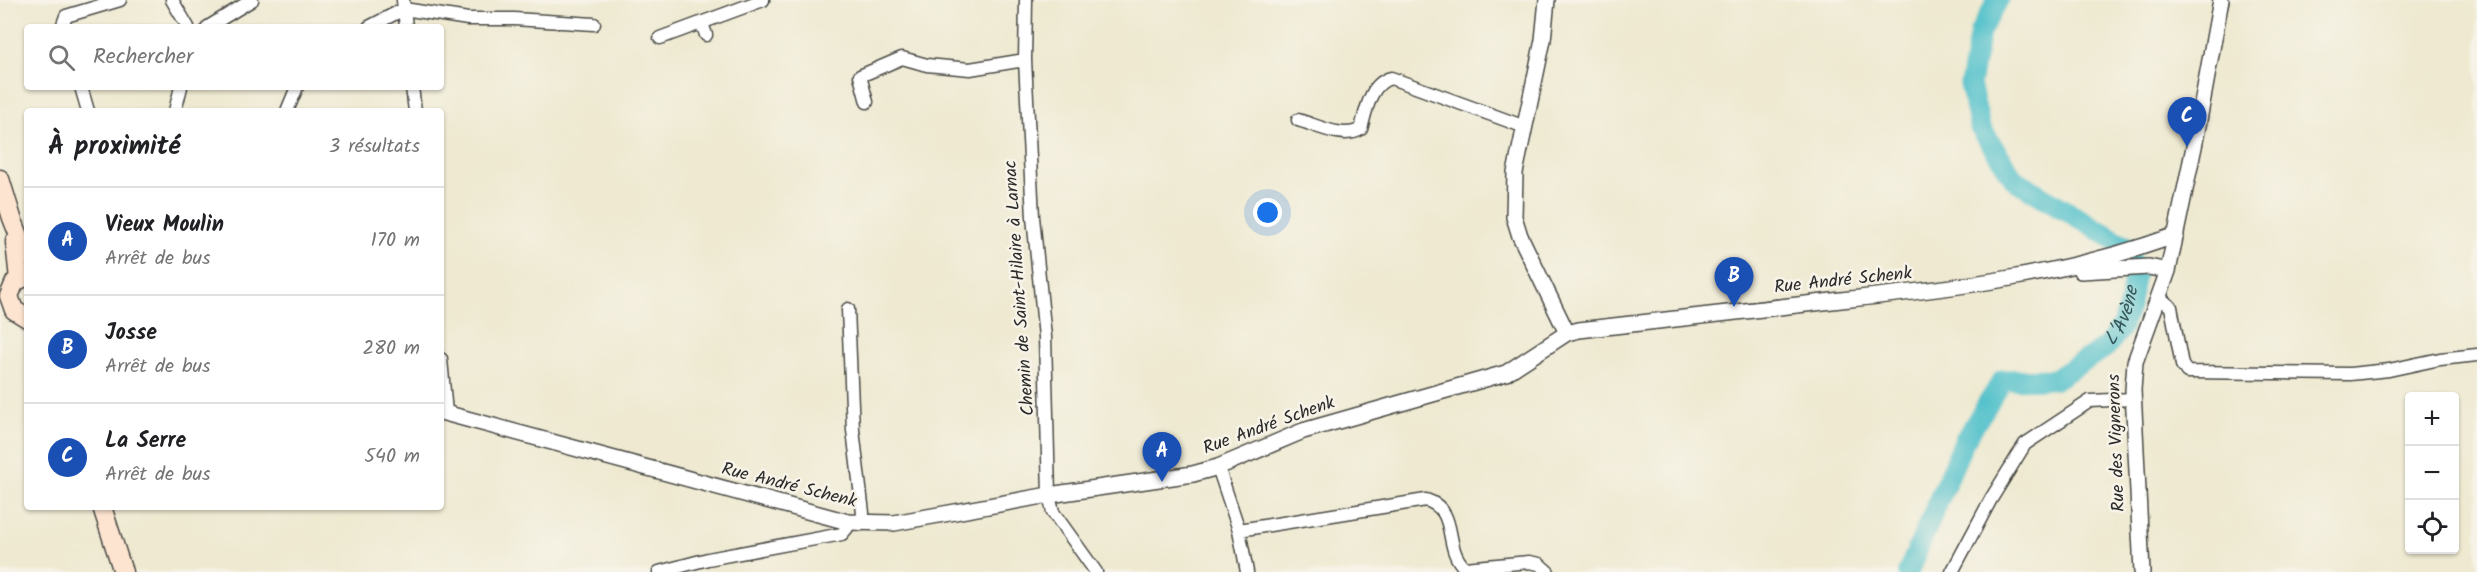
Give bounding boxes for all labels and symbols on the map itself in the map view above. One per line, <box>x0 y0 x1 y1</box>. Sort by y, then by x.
pin: C <box>2168 98 2206 147</box>
street label: Chemin de Saint-Hilaire à Larnac <box>997 159 1043 417</box>
your location <box>1253 198 1282 227</box>
pin: B <box>1714 258 1754 307</box>
street label: Rue André Schenk <box>1773 259 1914 303</box>
water label: L'Avène <box>2096 282 2149 353</box>
street label: Rue des Vignerons <box>2100 373 2134 512</box>
street label: Rue André Schenk <box>1199 389 1340 463</box>
pin: A <box>1142 432 1182 482</box>
street label: Rue André Schenk <box>718 455 860 517</box>

